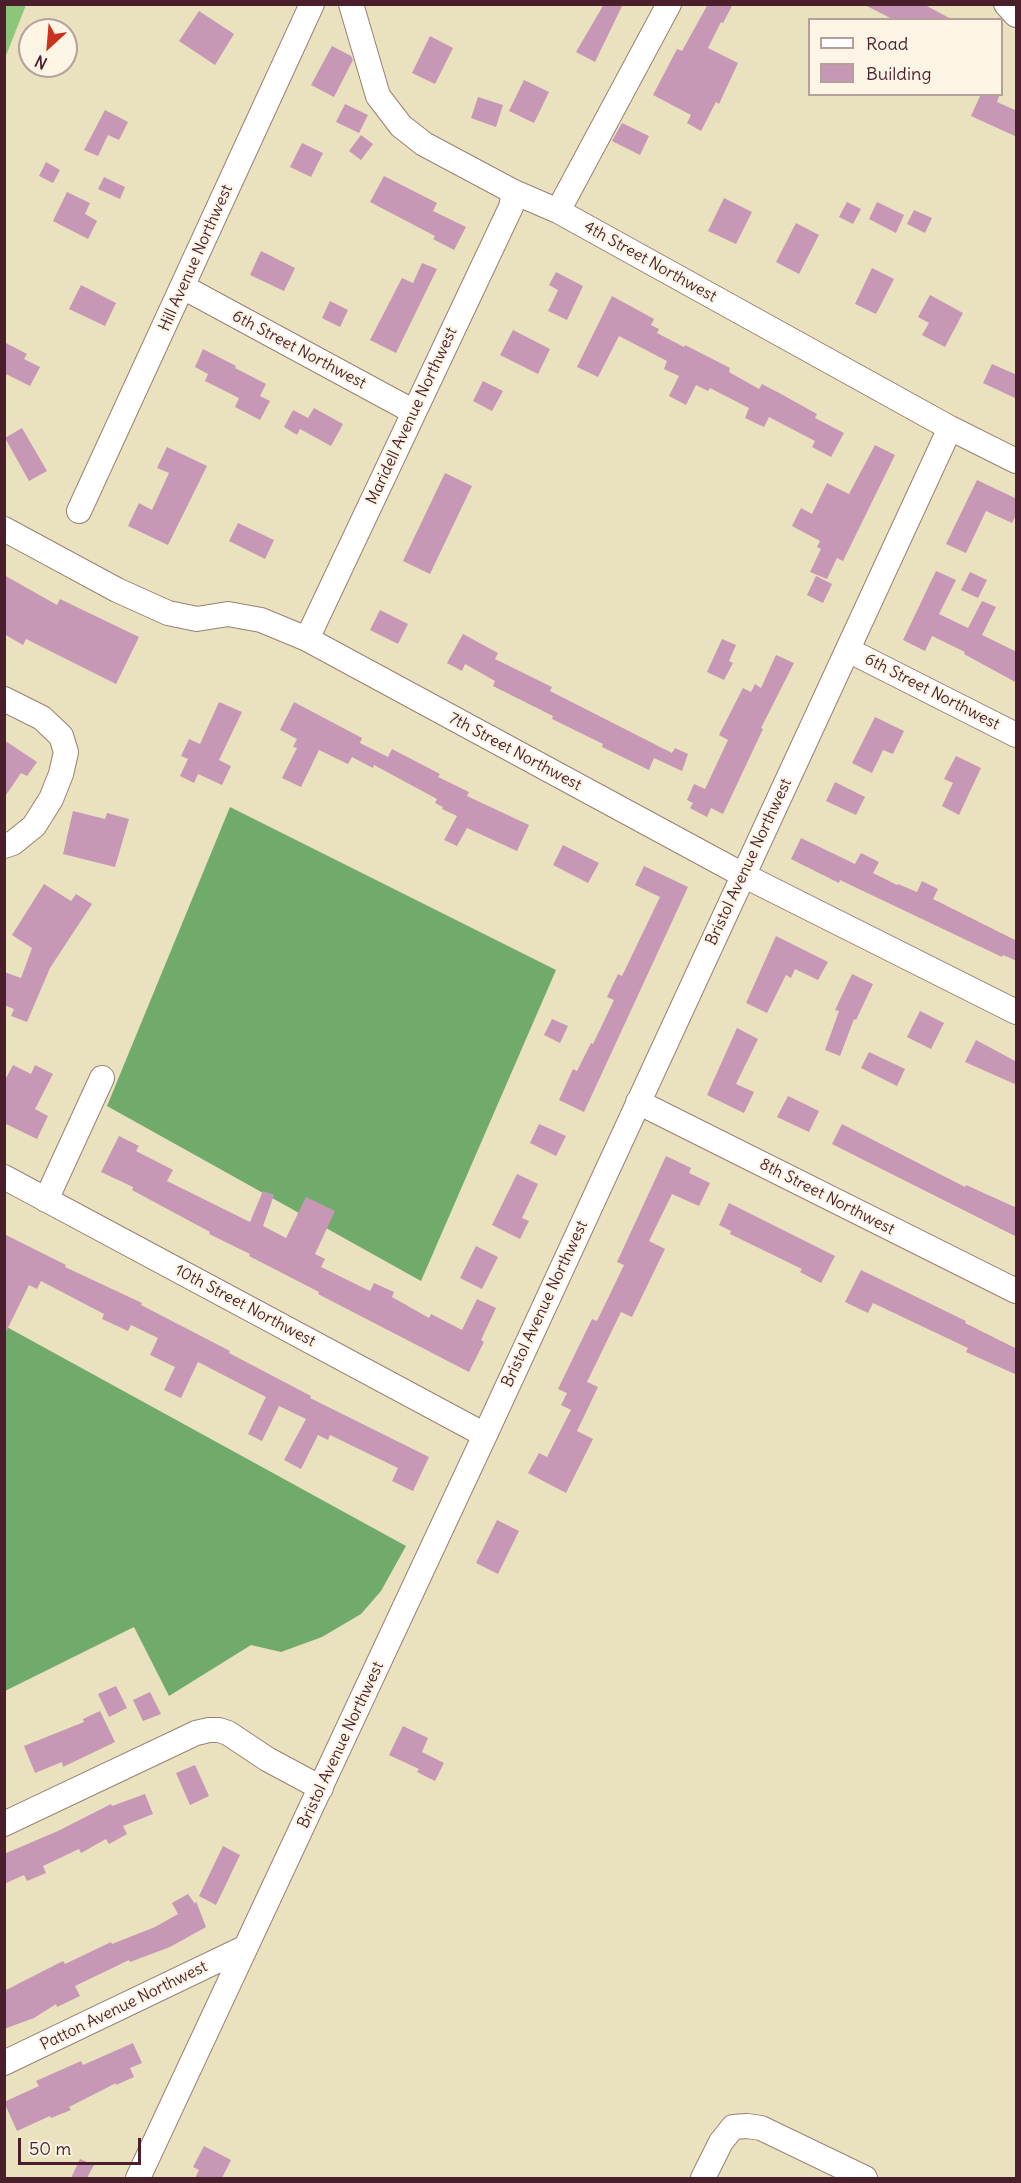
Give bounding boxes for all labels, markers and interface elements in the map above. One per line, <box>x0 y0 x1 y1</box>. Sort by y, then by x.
north arrow <box>18 18 78 78</box>
legend <box>808 18 1003 96</box>
text: Road <box>866 32 908 55</box>
text: N <box>32 51 50 74</box>
text: Building <box>866 62 931 85</box>
street label: Hill Avenue Northwest <box>155 182 237 334</box>
street label: 4th Street Northwest <box>580 217 720 307</box>
street label: 6th Street Northwest <box>229 307 369 393</box>
street label: Maridell Avenue Northwest <box>362 324 462 508</box>
street label: 6th Street Northwest <box>861 650 1003 734</box>
street label: 7th Street Northwest <box>445 709 585 795</box>
street label: Bristol Avenue Northwest <box>702 776 796 948</box>
street label: 8th Street Northwest <box>756 1155 898 1239</box>
street label: Bristol Avenue Northwest <box>498 1218 592 1390</box>
street label: 10th Street Northwest <box>171 1261 319 1351</box>
street label: Bristol Avenue Northwest <box>294 1659 388 1831</box>
street label: Patton Avenue Northwest <box>37 1957 211 2055</box>
scale bar <box>21 2126 144 2164</box>
text: 50 m <box>29 2137 71 2160</box>

